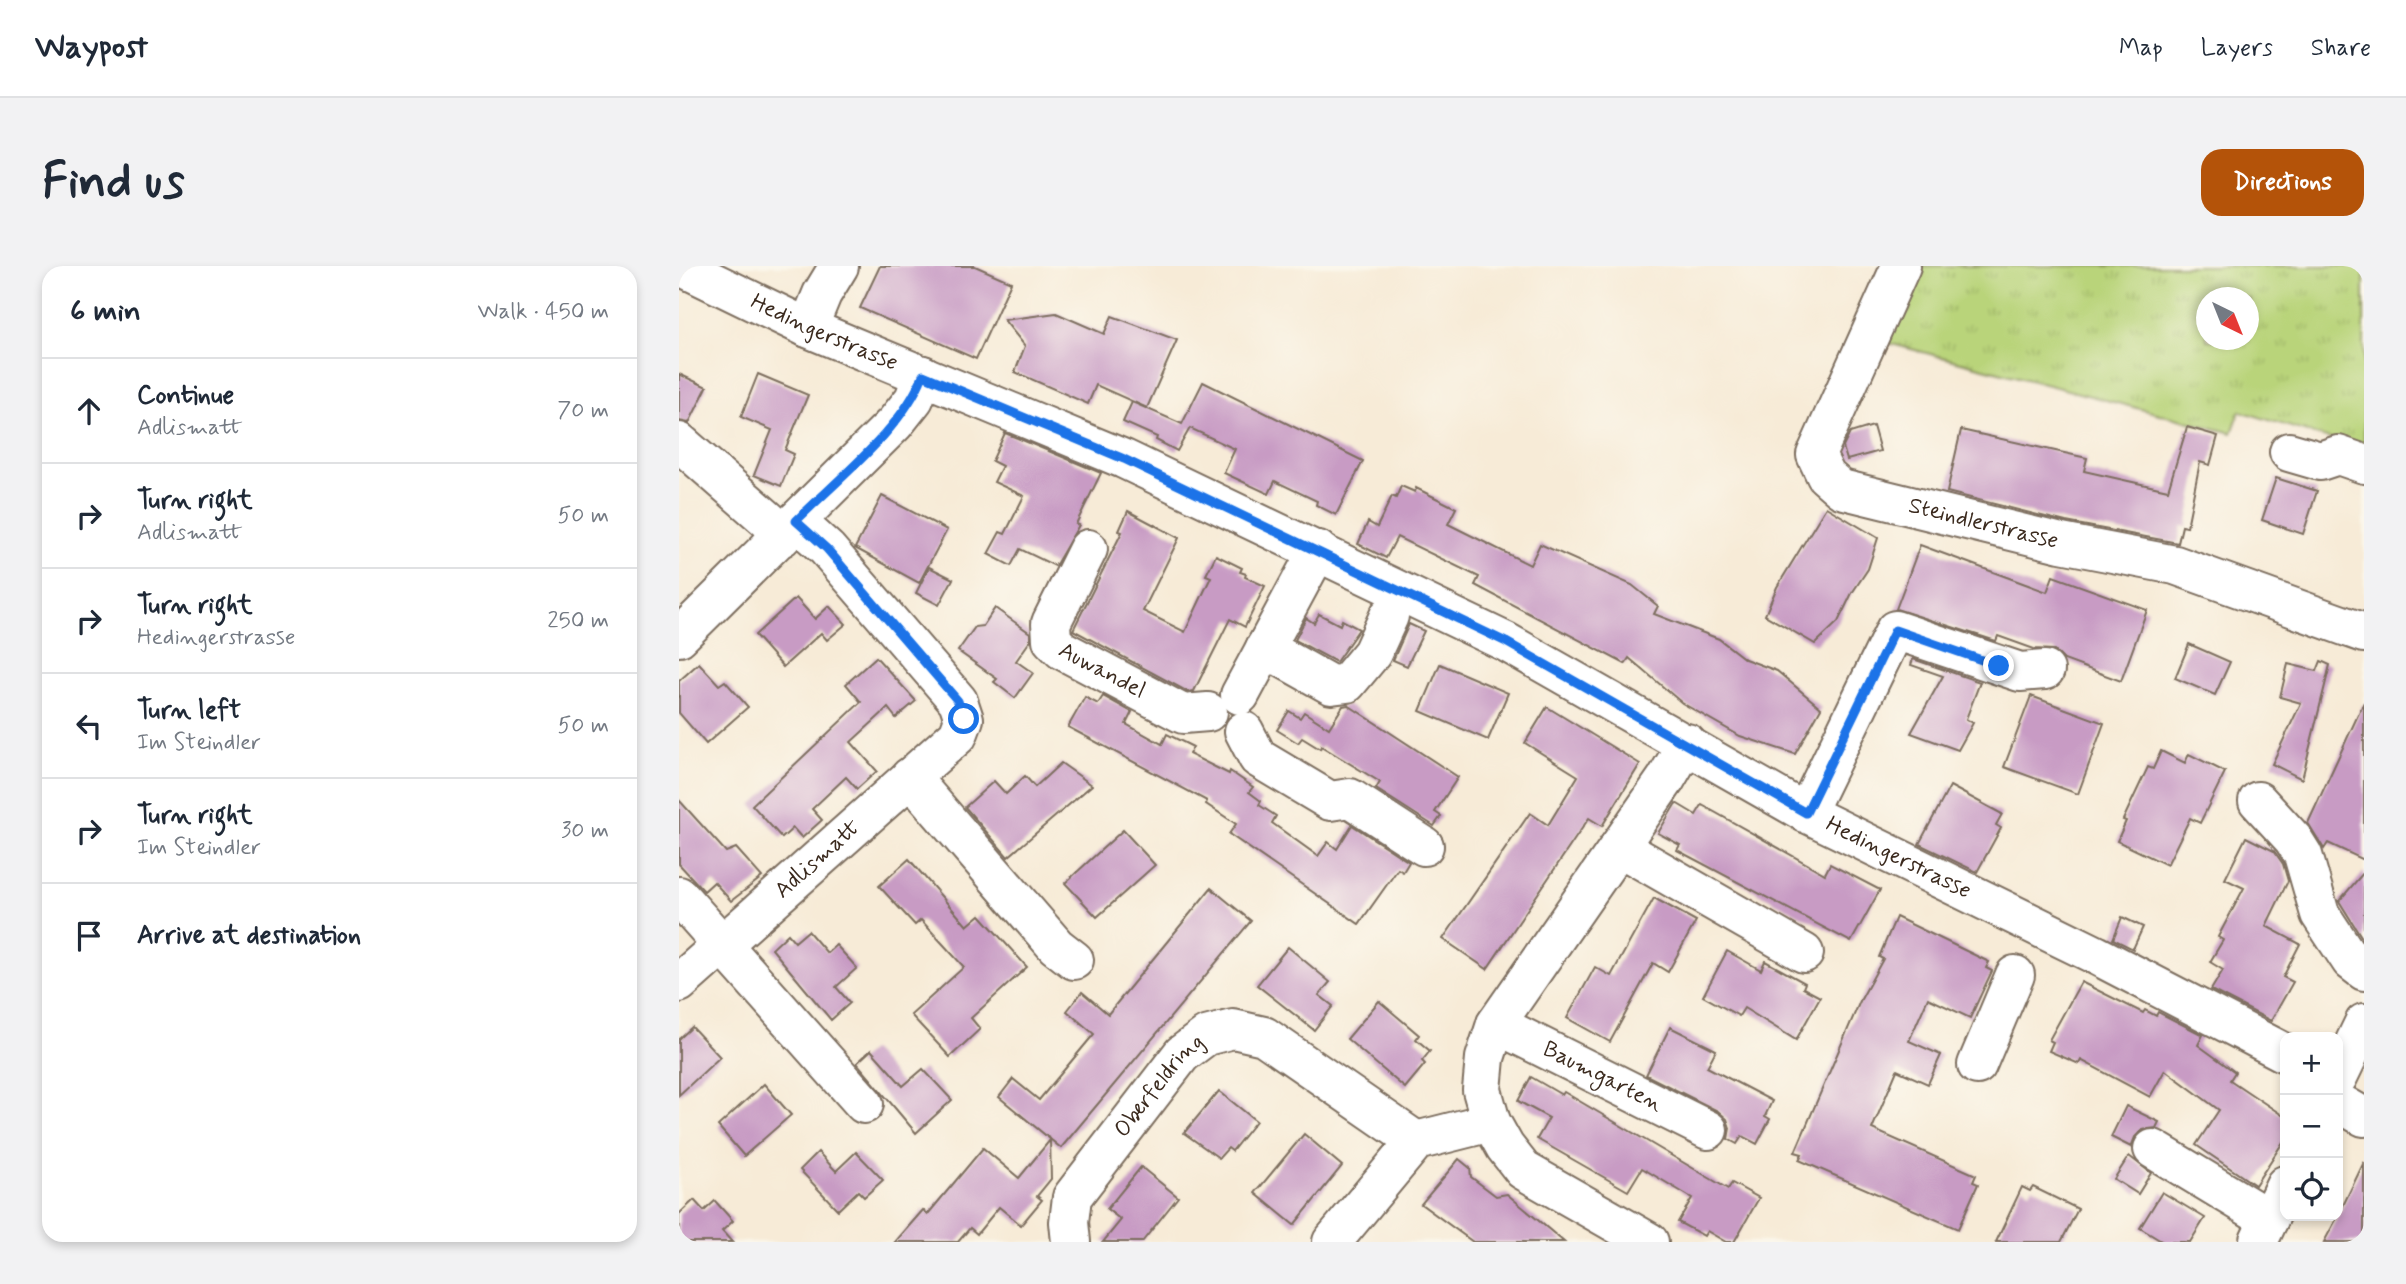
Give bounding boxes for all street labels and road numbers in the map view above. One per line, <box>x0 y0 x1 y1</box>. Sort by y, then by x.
street label: Hedingerstrasse <box>745 287 902 379</box>
street label: Steindlerstrasse <box>1905 491 2061 557</box>
street label: Auwandel <box>1053 636 1151 706</box>
street label: Hedingerstrasse <box>1821 810 1976 907</box>
street label: Adlismatt <box>769 813 868 906</box>
street label: Oberfeldring <box>1108 1027 1211 1144</box>
street label: Baumgarten <box>1538 1035 1667 1120</box>

